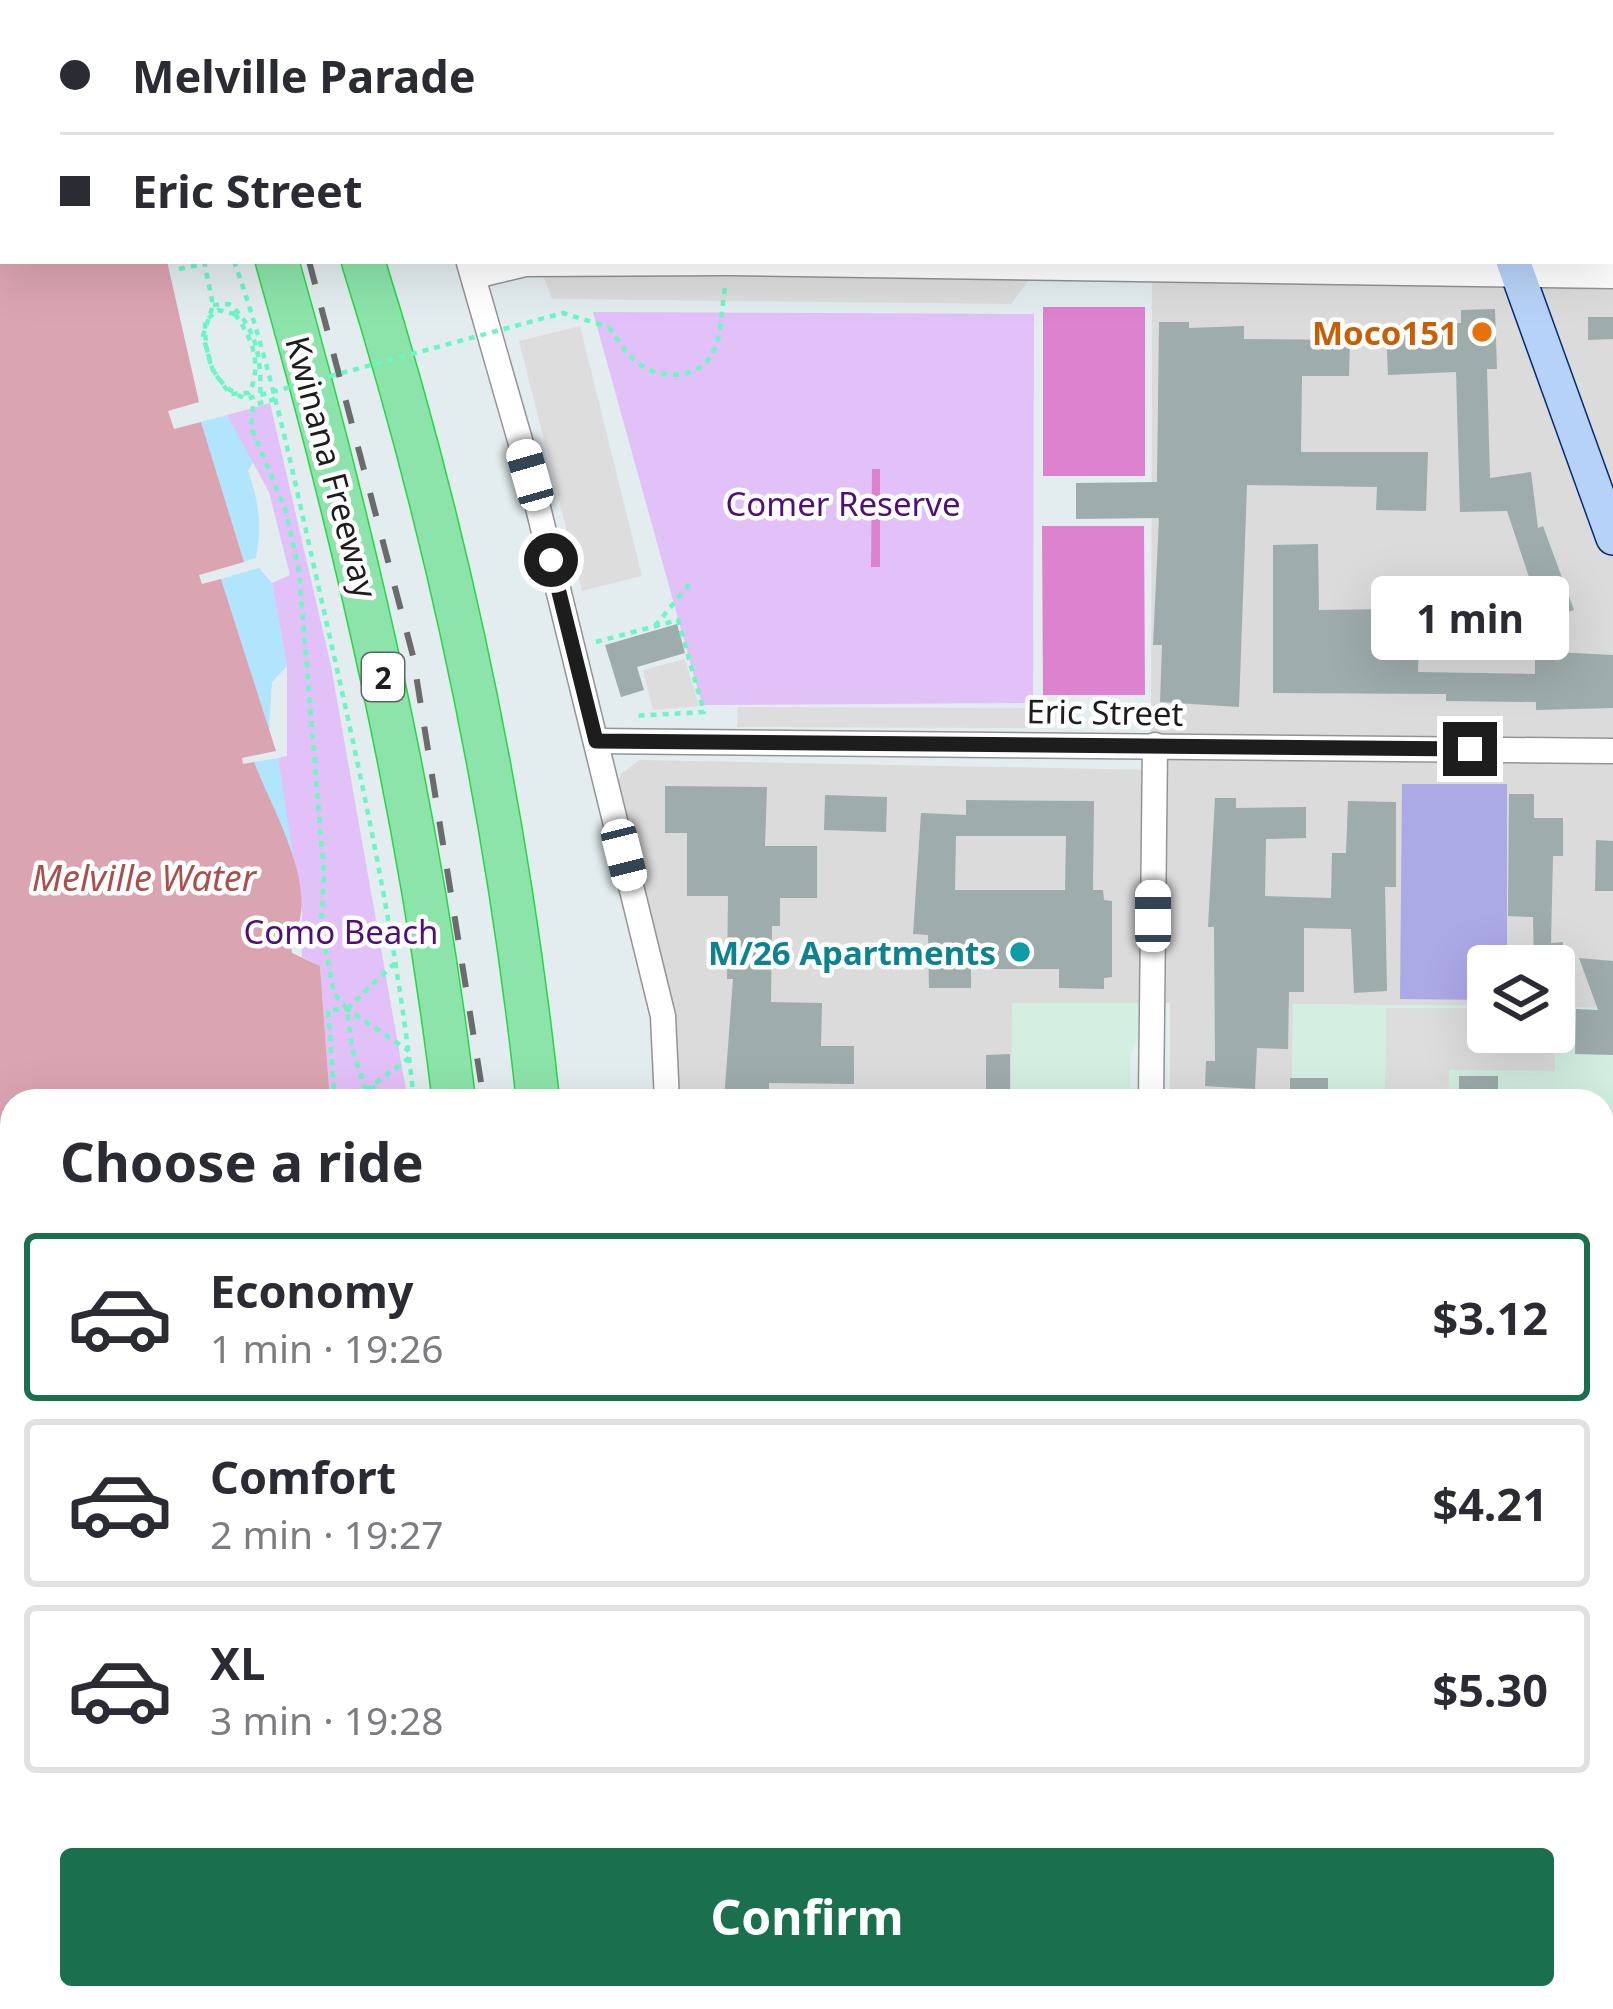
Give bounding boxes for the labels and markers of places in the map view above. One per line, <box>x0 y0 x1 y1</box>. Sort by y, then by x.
place label: Moco151 <box>1312 310 1458 355</box>
marker: Moco151 <box>1469 319 1495 345</box>
place label: M/26 Apartments <box>708 930 996 975</box>
marker: M/26 Apartments <box>1007 939 1033 965</box>

